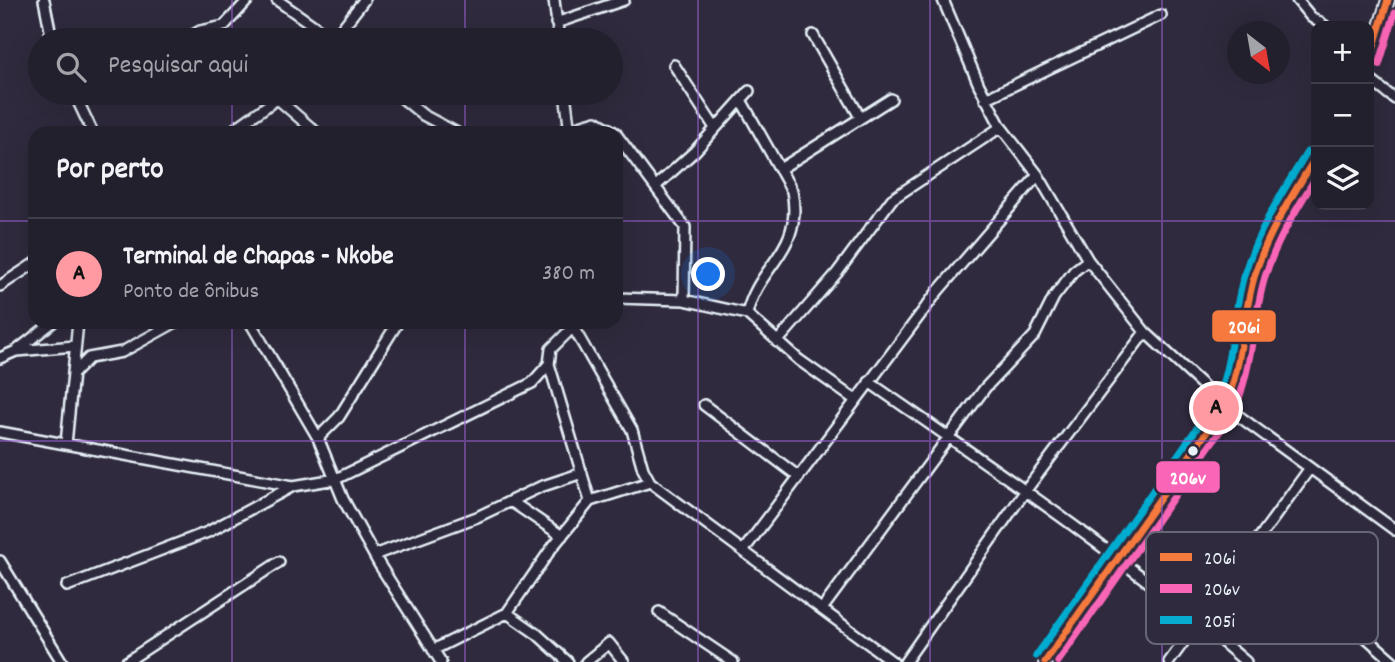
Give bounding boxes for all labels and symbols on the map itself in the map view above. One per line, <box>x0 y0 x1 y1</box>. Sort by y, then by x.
north arrow <box>1227 21 1290 84</box>
your location <box>691 257 725 291</box>
line badge: 206i <box>1211 309 1277 343</box>
text: 206i <box>1228 316 1260 343</box>
pin: A <box>1193 382 1239 434</box>
unlabelled marker <box>1186 444 1200 458</box>
line badge: 206v <box>1155 460 1221 494</box>
text: 206v <box>1170 467 1206 494</box>
legend <box>1146 532 1378 644</box>
text: 206i <box>1204 547 1236 574</box>
text: 206v <box>1204 578 1240 605</box>
text: 205i <box>1204 610 1235 637</box>

